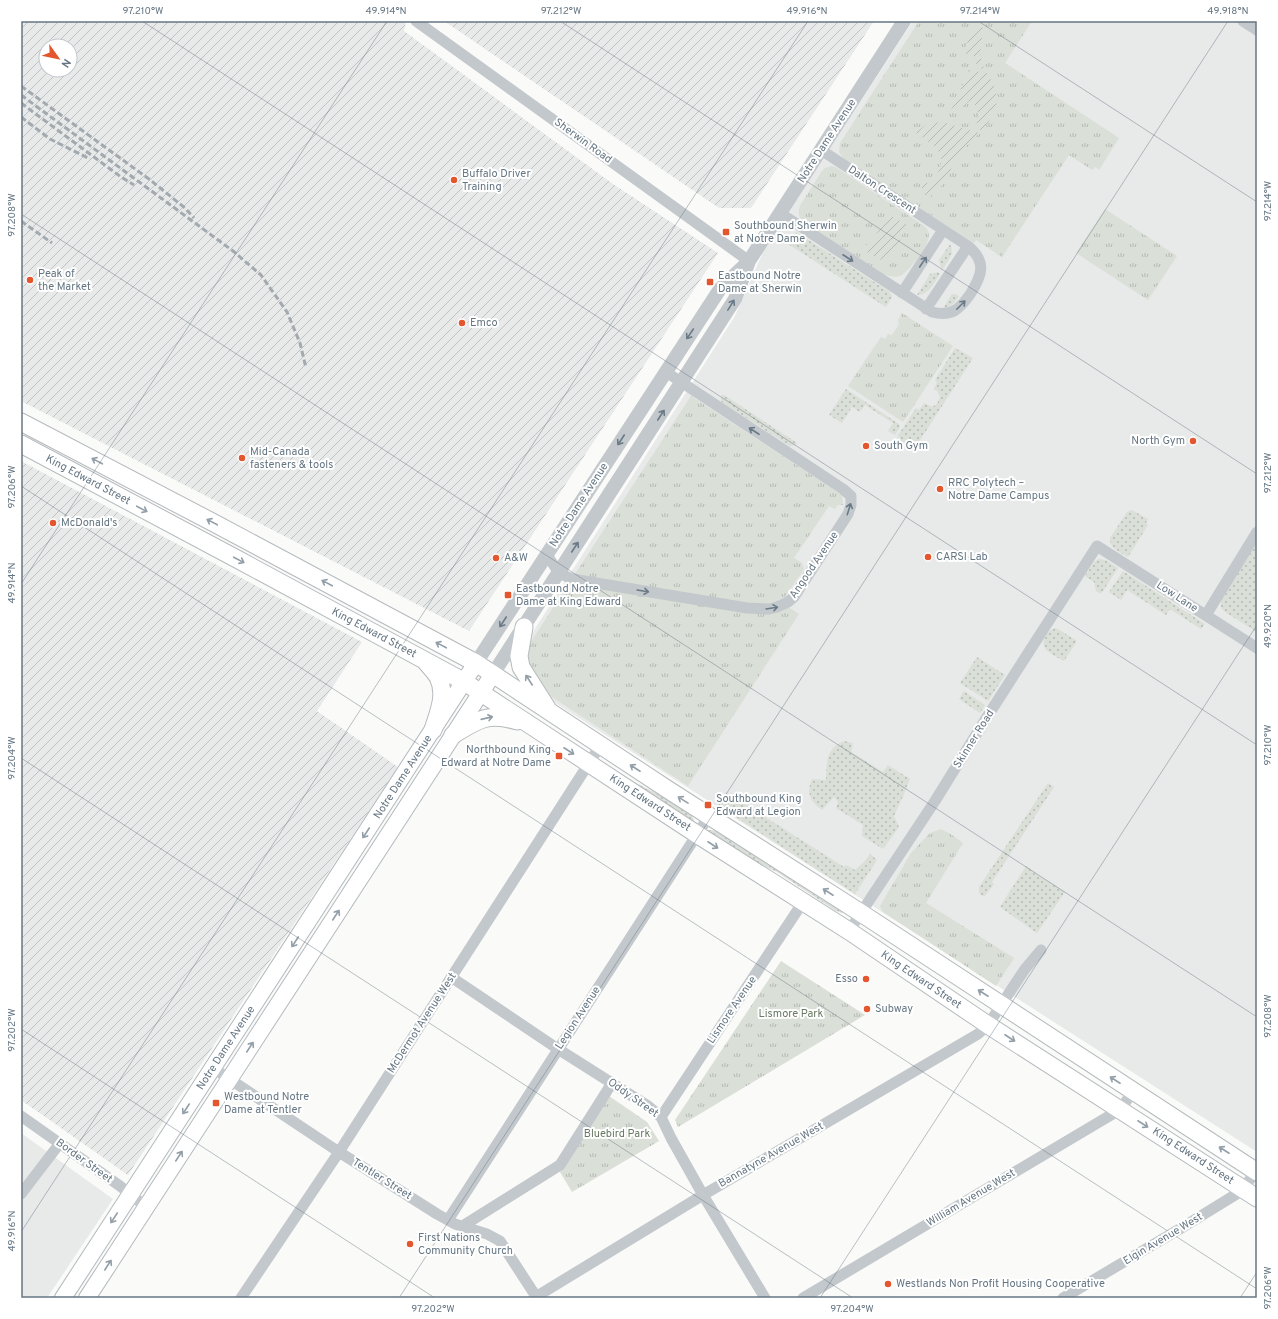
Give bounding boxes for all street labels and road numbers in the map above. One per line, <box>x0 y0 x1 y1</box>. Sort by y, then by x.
street label: Notre Dame Avenue <box>795 96 859 186</box>
street label: Sherwin Road <box>551 115 615 167</box>
street label: Dalton Crescent <box>845 163 919 217</box>
street label: King Edward Street <box>43 452 133 508</box>
street label: Notre Dame Avenue <box>547 460 611 550</box>
street label: Angood Avenue <box>786 529 842 601</box>
street label: Low Lane <box>1153 578 1201 616</box>
street label: King Edward Street <box>329 605 419 661</box>
street label: Skinner Road <box>951 707 997 771</box>
street label: Notre Dame Avenue <box>371 732 435 822</box>
street label: King Edward Street <box>607 771 693 835</box>
street label: King Edward Street <box>878 948 964 1012</box>
street label: McDermot Avenue West <box>384 970 460 1076</box>
street label: Lismore Avenue <box>704 973 760 1046</box>
street label: Legion Avenue <box>552 984 604 1052</box>
street label: Notre Dame Avenue <box>194 1003 258 1093</box>
street label: Oddy Street <box>605 1075 661 1121</box>
street label: Bannatyne Avenue West <box>716 1119 826 1191</box>
street label: King Edward Street <box>1150 1124 1236 1188</box>
street label: Border Street <box>53 1136 115 1186</box>
street label: Tentler Street <box>350 1155 414 1203</box>
street label: William Avenue West <box>924 1166 1018 1230</box>
street label: Elgin Avenue West <box>1121 1210 1205 1268</box>

